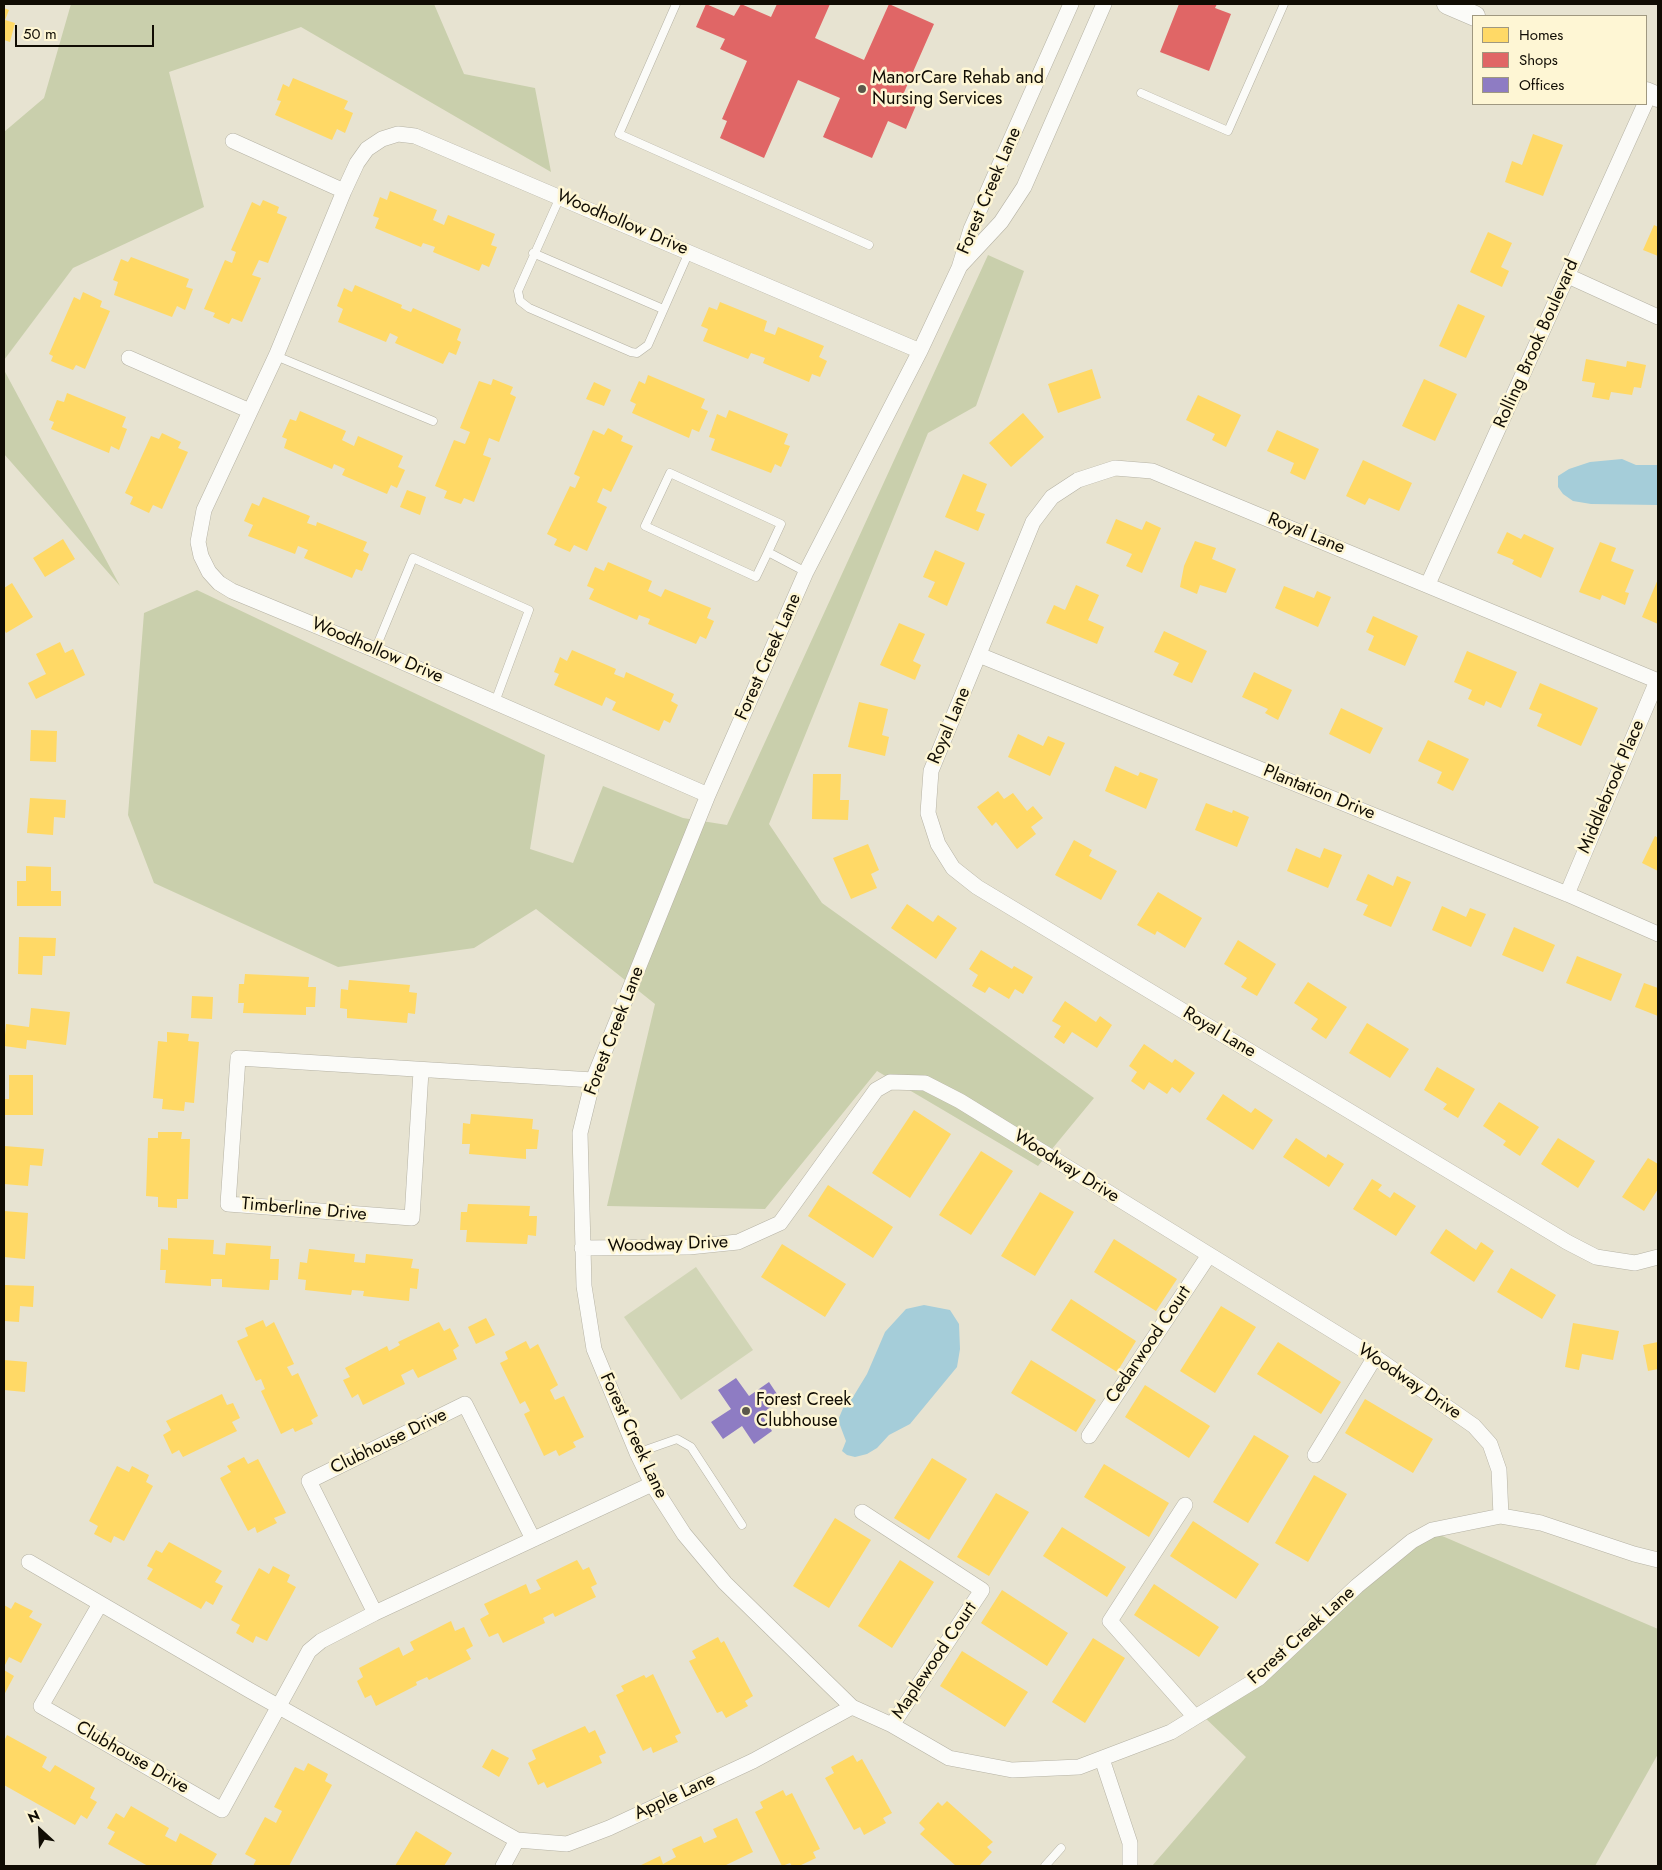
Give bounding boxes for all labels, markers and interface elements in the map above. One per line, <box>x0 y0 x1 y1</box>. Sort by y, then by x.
scale bar <box>18 15 156 47</box>
legend <box>1472 15 1647 105</box>
text: 50 m <box>23 23 57 45</box>
text: Homes <box>1519 24 1563 46</box>
text: Shops <box>1519 49 1558 71</box>
place label: ManorCare Rehab and Nursing Services <box>872 68 1044 110</box>
text: Offices <box>1519 74 1564 96</box>
marker: ManorCare Rehab and Nursing Services <box>856 83 868 95</box>
street label: Forest Creek Lane <box>953 124 1027 258</box>
street label: Woodhollow Drive <box>553 185 691 261</box>
street label: Rolling Brook Boulevard <box>1490 256 1584 432</box>
street label: Royal Lane <box>1264 509 1348 559</box>
street label: Forest Creek Lane <box>731 590 807 724</box>
street label: Woodhollow Drive <box>308 613 446 689</box>
street label: Royal Lane <box>924 684 976 768</box>
street label: Middlebrook Place <box>1574 717 1650 857</box>
street label: Plantation Drive <box>1260 761 1378 825</box>
street label: Forest Creek Lane <box>581 964 649 1098</box>
street label: Royal Lane <box>1179 1003 1259 1063</box>
street label: Woodway Drive <box>1009 1126 1123 1208</box>
street label: Timberline Drive <box>240 1194 368 1226</box>
street label: Woodway Drive <box>607 1232 729 1258</box>
street label: Cedarwood Court <box>1102 1282 1196 1408</box>
street label: Woodway Drive <box>1353 1339 1465 1425</box>
street label: Forest Creek Lane <box>594 1370 672 1502</box>
place label: Forest Creek Clubhouse <box>756 1390 851 1432</box>
street label: Clubhouse Drive <box>327 1404 451 1480</box>
marker: Forest Creek Clubhouse <box>740 1405 752 1417</box>
street label: Forest Creek Lane <box>1244 1582 1360 1690</box>
street label: Maplewood Court <box>888 1599 982 1723</box>
street label: Clubhouse Drive <box>72 1717 192 1799</box>
street label: Apple Lane <box>631 1769 719 1825</box>
north arrow <box>15 1805 65 1855</box>
text: N <box>24 1805 43 1828</box>

